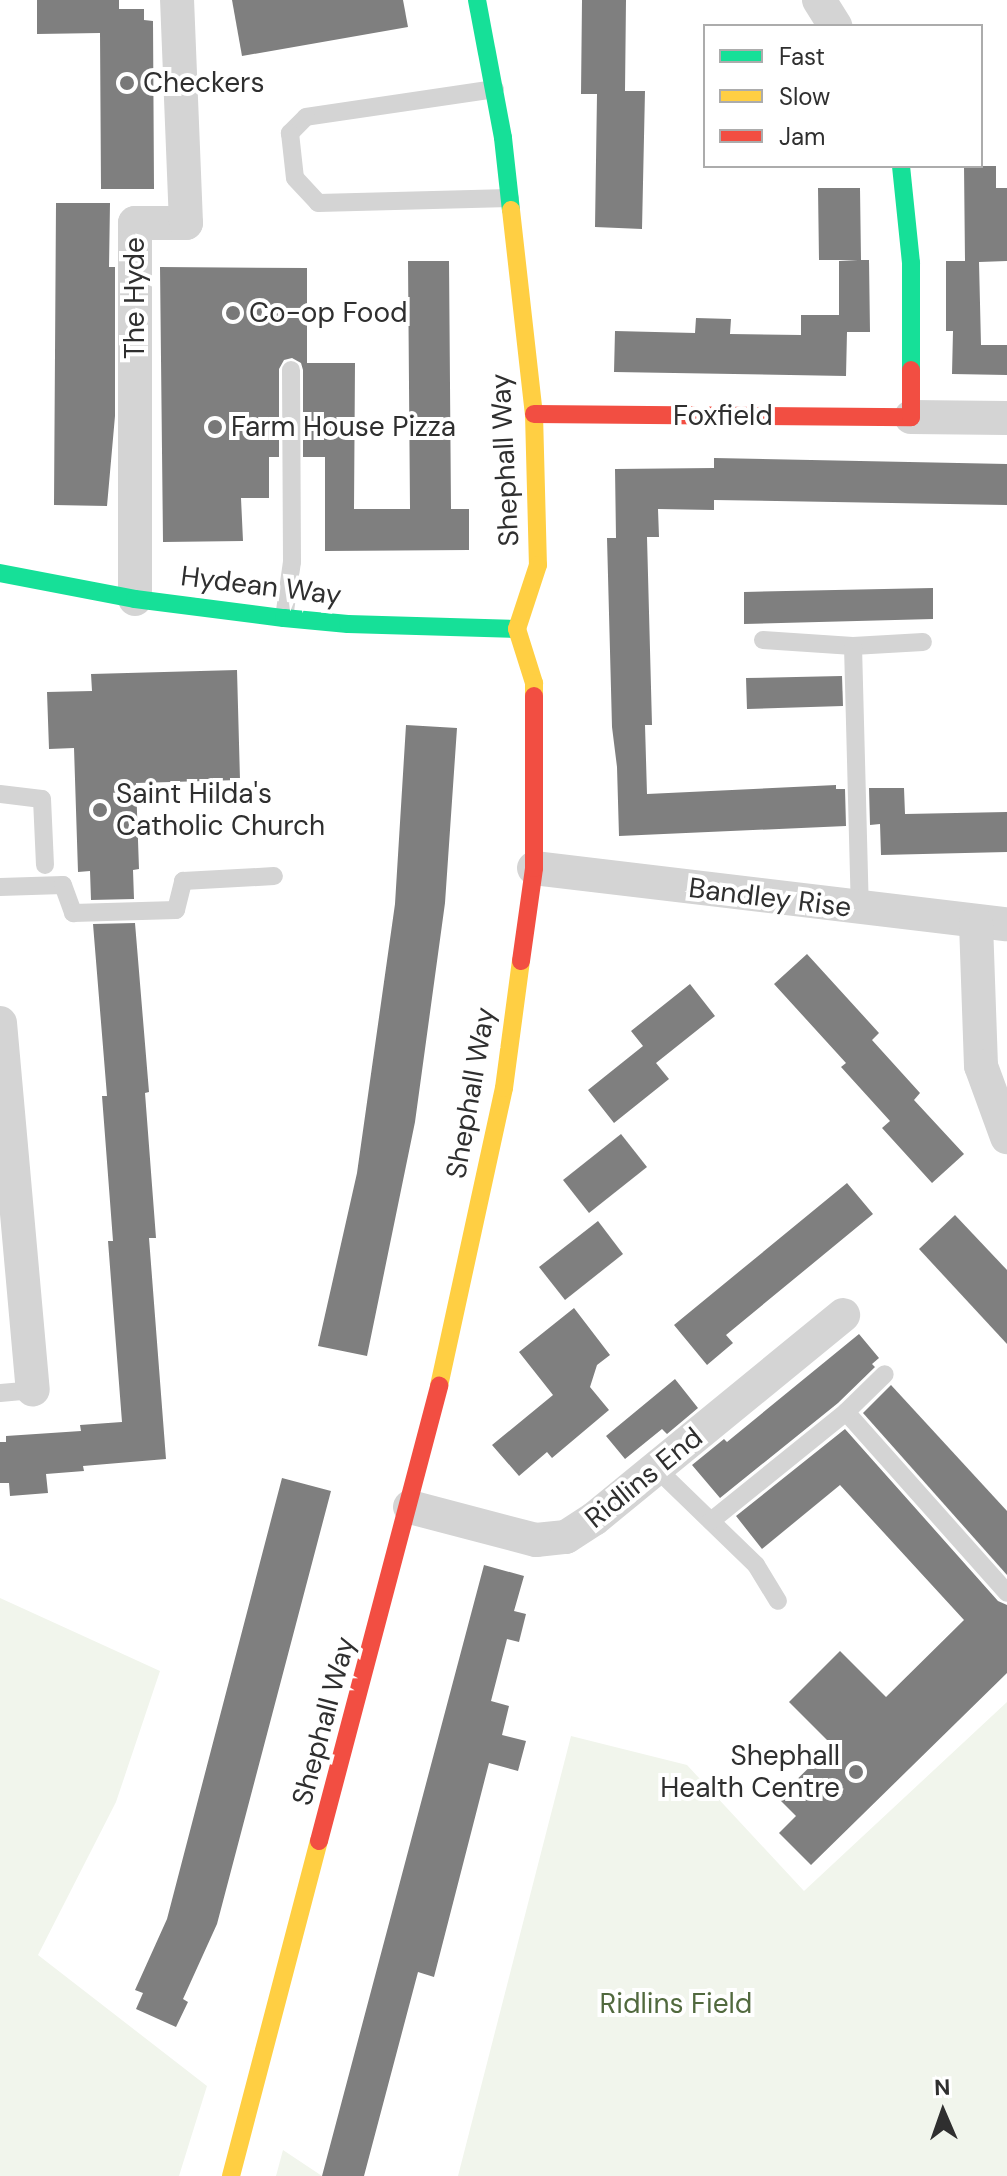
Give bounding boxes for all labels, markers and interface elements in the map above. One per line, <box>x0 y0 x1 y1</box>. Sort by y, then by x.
legend <box>703 24 983 168</box>
text: Fast <box>779 41 825 72</box>
place label: Checkers <box>143 66 265 100</box>
marker: Checkers <box>118 74 136 92</box>
text: Slow <box>779 81 830 112</box>
text: Jam <box>779 121 825 152</box>
street label: The Hyde <box>118 237 152 359</box>
place label: Co-op Food <box>249 296 408 330</box>
marker: Co-op Food <box>224 304 242 322</box>
street label: Shephall Way <box>484 373 526 547</box>
street label: Foxfield <box>673 399 773 433</box>
place label: Farm House Pizza <box>231 410 456 444</box>
marker: Farm House Pizza <box>206 418 224 436</box>
street label: Hydean Way <box>179 559 343 613</box>
place label: Saint Hilda's Catholic Church <box>116 777 325 843</box>
marker: Saint Hilda's Catholic Church <box>91 801 109 819</box>
street label: Bandley Rise <box>687 871 853 925</box>
street label: Shephall Way <box>439 1005 503 1181</box>
street label: Ridlins End <box>579 1421 709 1535</box>
street label: Shephall Way <box>285 1633 363 1809</box>
place label: Shephall Health Centre <box>660 1739 840 1805</box>
marker: Shephall Health Centre <box>847 1763 865 1781</box>
park label: Ridlins Field <box>600 1987 752 2021</box>
north arrow <box>903 2072 983 2152</box>
text: N <box>934 2073 951 2102</box>

